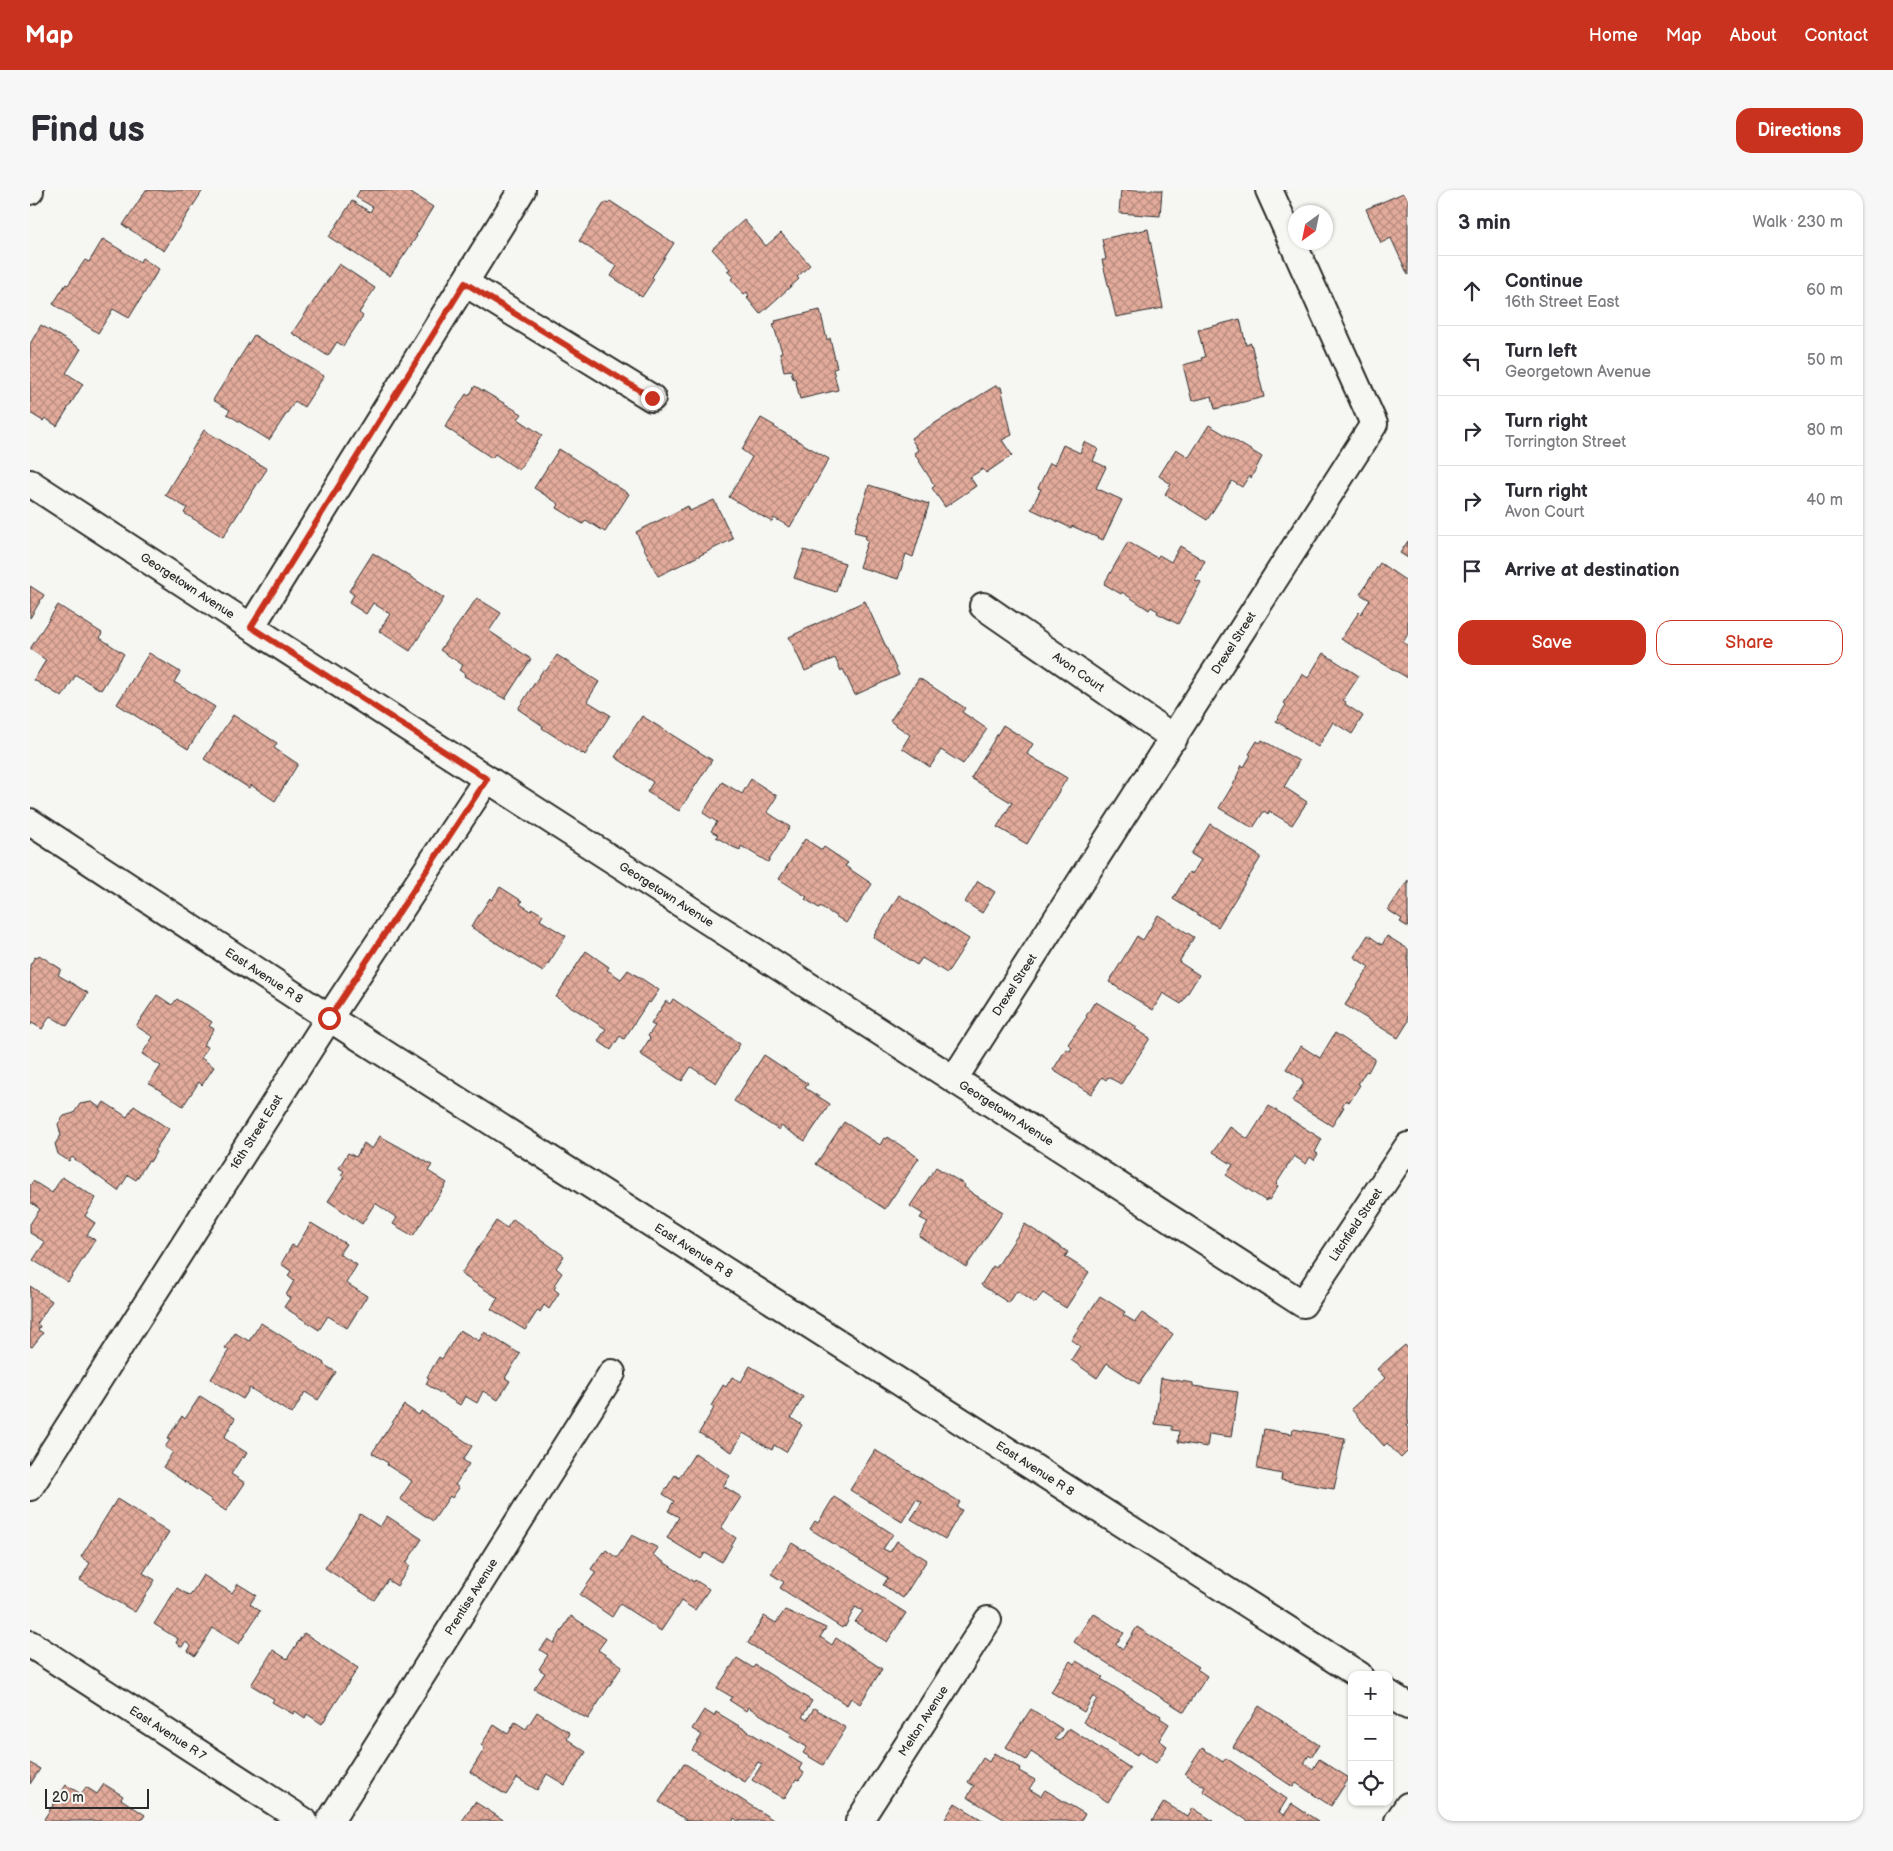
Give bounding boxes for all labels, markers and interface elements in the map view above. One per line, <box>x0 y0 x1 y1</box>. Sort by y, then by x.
text: Map <box>25 21 73 50</box>
text: Home <box>1589 25 1638 46</box>
text: Map <box>1666 25 1702 46</box>
text: About <box>1730 25 1777 46</box>
text: Contact <box>1805 25 1868 46</box>
button: Directions <box>1736 108 1863 153</box>
text: Find us <box>30 109 145 152</box>
north arrow <box>1288 205 1333 250</box>
text: 3 min <box>1458 210 1511 235</box>
text: Walk · 230 m <box>1753 213 1843 232</box>
text: Continue <box>1505 270 1583 293</box>
icon: ahead <box>1458 277 1486 305</box>
text: 60 m <box>1806 281 1843 300</box>
text: 16th Street East <box>1505 293 1619 312</box>
text: Turn left <box>1505 340 1577 363</box>
icon: left <box>1458 347 1486 375</box>
text: 50 m <box>1807 351 1843 370</box>
text: Georgetown Avenue <box>1505 363 1651 382</box>
route end <box>641 387 664 410</box>
text: Turn right <box>1505 410 1588 433</box>
icon: right <box>1458 417 1486 445</box>
text: 80 m <box>1807 421 1843 440</box>
text: Torrington Street <box>1505 433 1626 452</box>
text: Turn right <box>1505 480 1588 503</box>
icon: right <box>1458 487 1486 515</box>
text: 40 m <box>1806 491 1843 510</box>
text: Avon Court <box>1505 503 1584 522</box>
street label: Georgetown Avenue <box>137 549 238 622</box>
icon: arrive <box>1458 557 1486 585</box>
text: Arrive at destination <box>1505 559 1680 582</box>
street label: Drexel Street <box>1208 609 1259 677</box>
button: Save <box>1458 620 1646 665</box>
button: Share <box>1656 620 1843 665</box>
street label: Avon Court <box>1050 649 1107 695</box>
street label: Georgetown Avenue <box>616 858 717 930</box>
street label: East Avenue R 8 <box>222 945 306 1006</box>
street label: Drexel Street <box>989 951 1040 1019</box>
route start <box>318 1007 341 1030</box>
street label: Georgetown Avenue <box>956 1077 1056 1149</box>
street label: 16th Street East <box>227 1091 286 1172</box>
street label: Litchfield Street <box>1326 1185 1386 1264</box>
street label: East Avenue R 8 <box>652 1220 736 1281</box>
street label: East Avenue R 8 <box>993 1438 1077 1499</box>
street label: Prentiss Avenue <box>442 1556 501 1638</box>
map controls <box>1348 1671 1393 1806</box>
button: + <box>1348 1671 1393 1716</box>
street label: Melton Avenue <box>895 1683 951 1759</box>
street label: East Avenue R 7 <box>126 1703 209 1763</box>
button: − <box>1348 1716 1393 1761</box>
button: locate <box>1348 1761 1393 1806</box>
scale bar <box>45 1786 149 1809</box>
text: 20 m <box>52 1789 84 1806</box>

